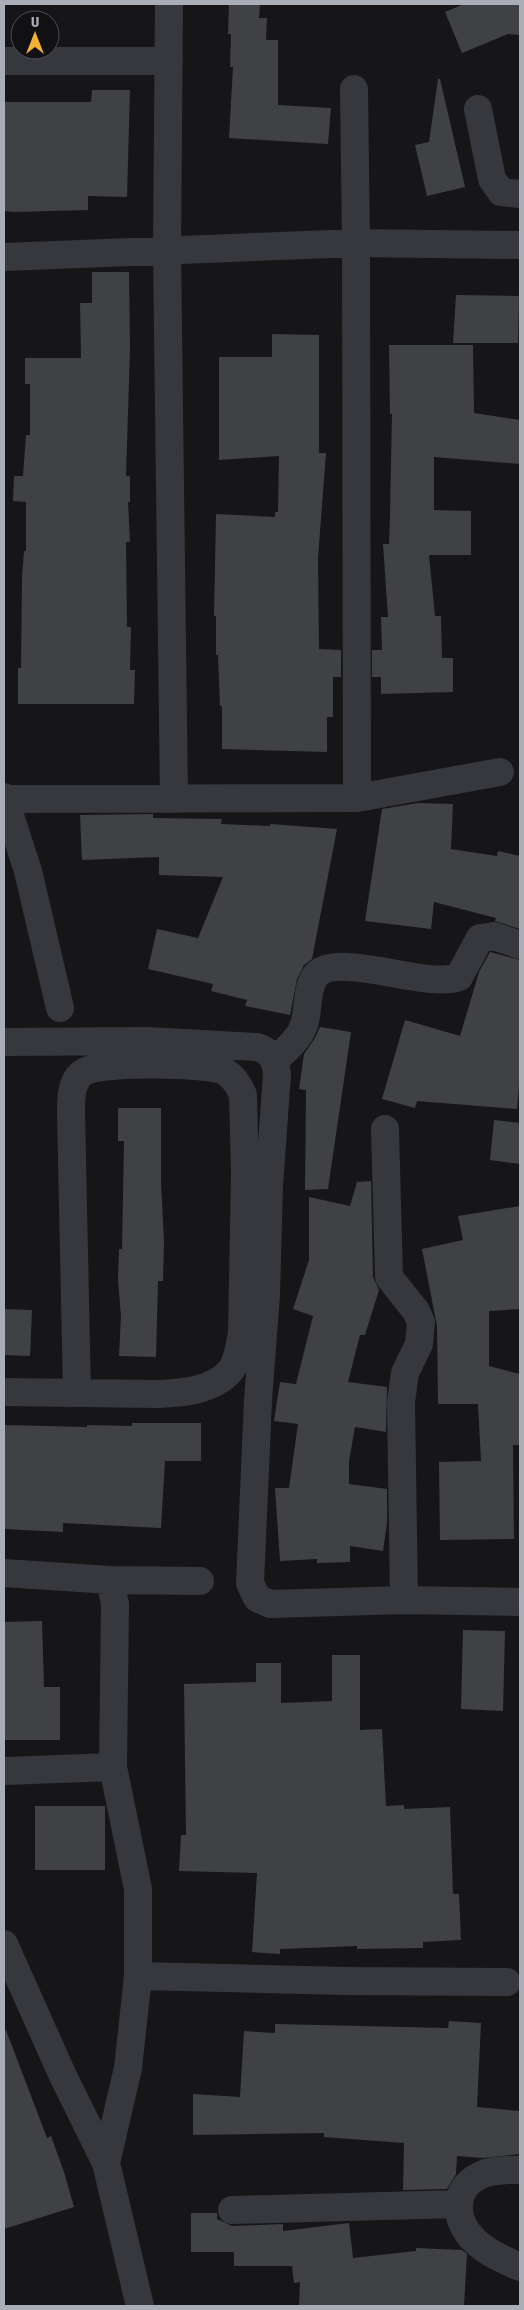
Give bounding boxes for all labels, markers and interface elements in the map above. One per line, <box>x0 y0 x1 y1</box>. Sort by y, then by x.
north arrow <box>10 10 60 60</box>
text: U <box>31 14 39 31</box>

